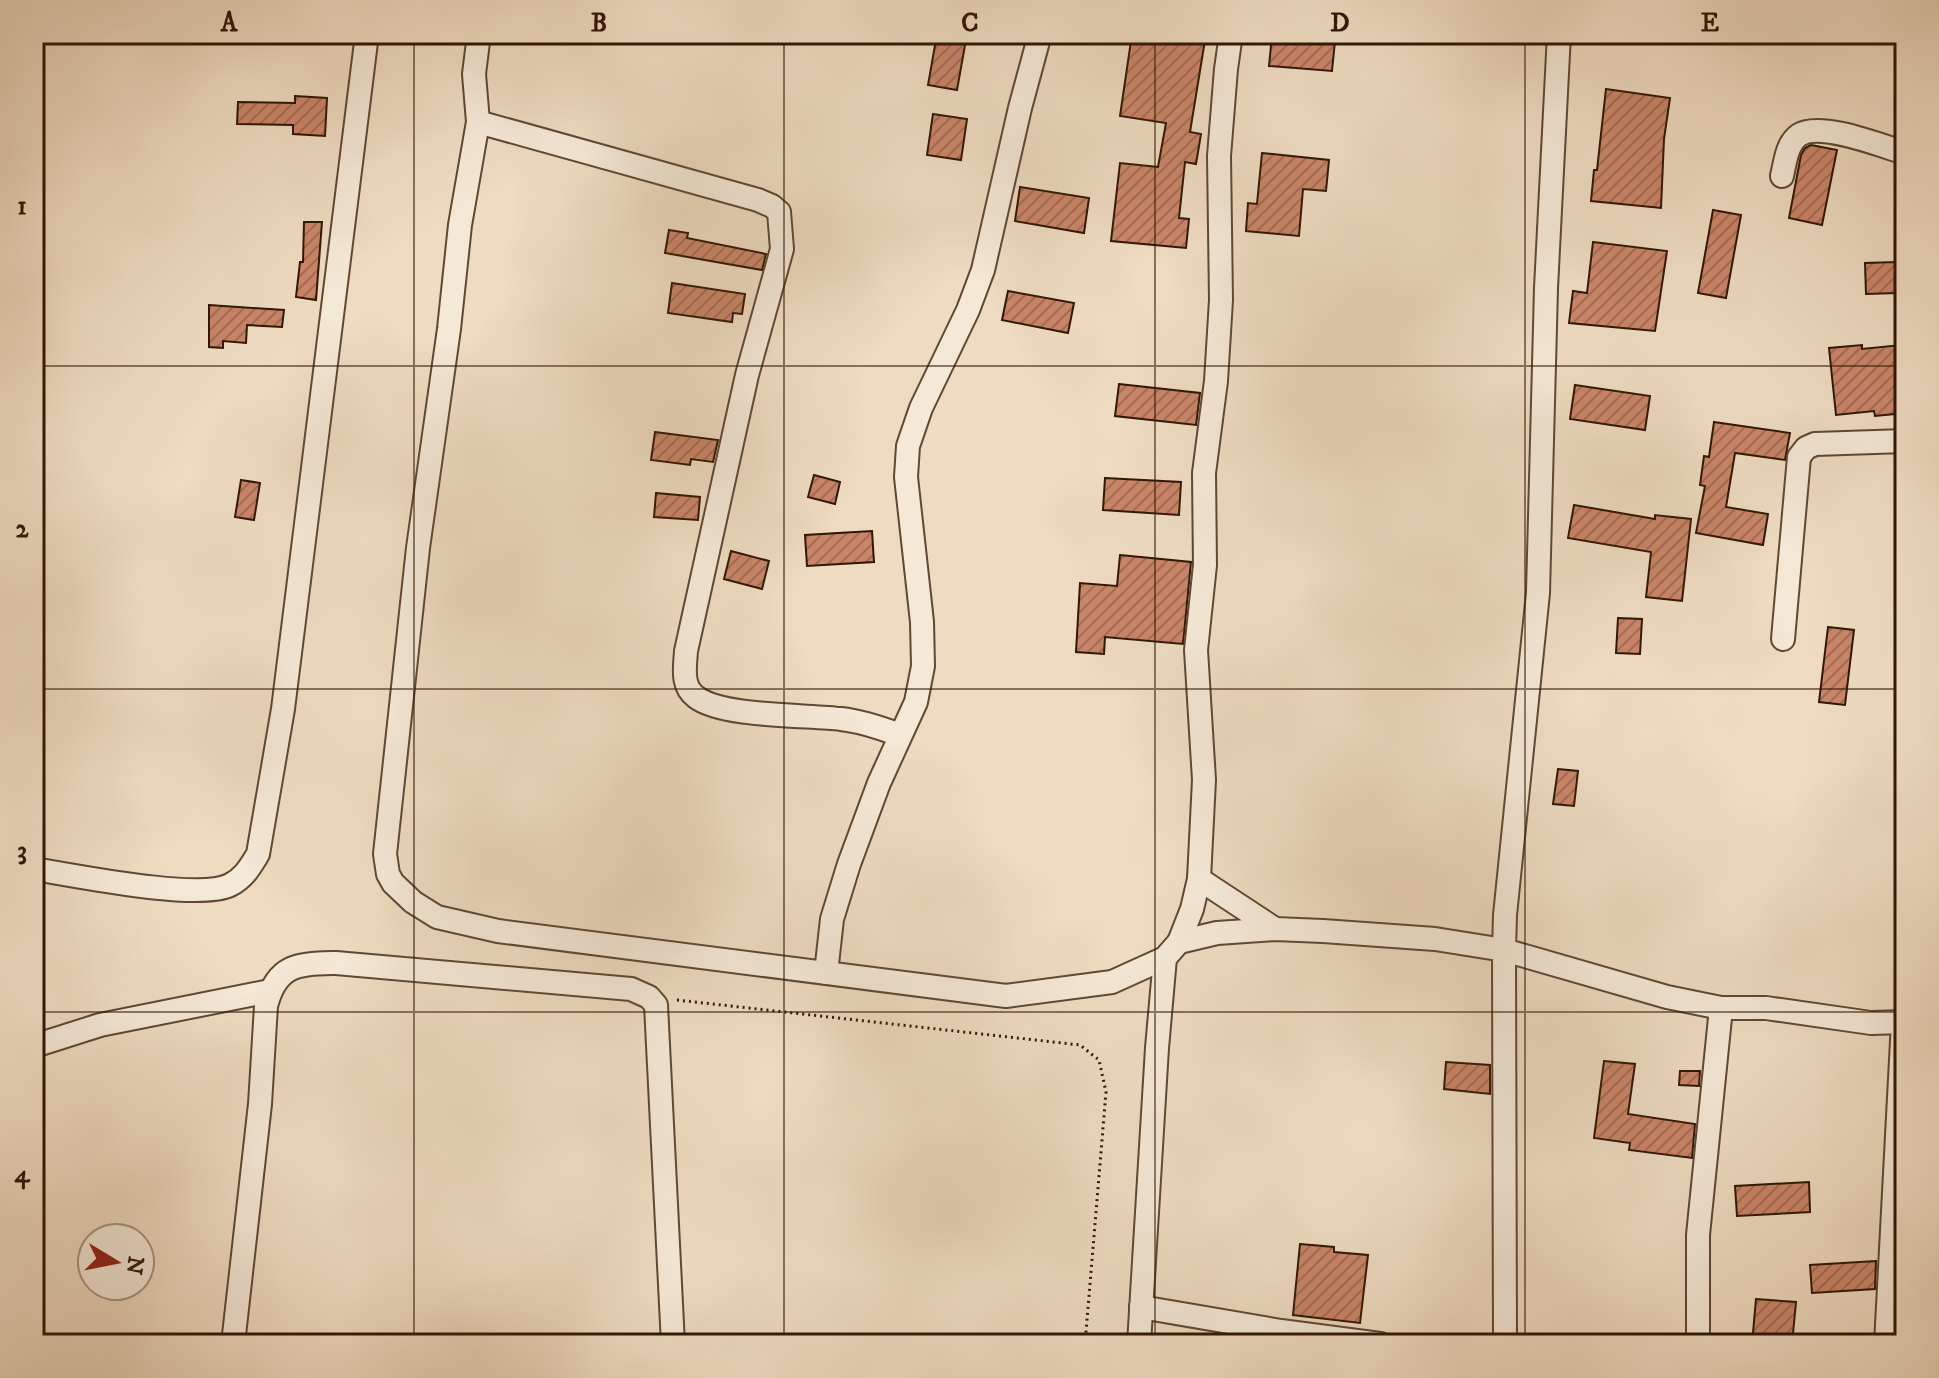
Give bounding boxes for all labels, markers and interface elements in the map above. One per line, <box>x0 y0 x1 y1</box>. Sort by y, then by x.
text: A <box>220 7 239 40</box>
text: B <box>591 7 607 40</box>
text: C <box>961 7 979 40</box>
text: D <box>1330 7 1350 40</box>
text: E <box>1701 7 1719 40</box>
text: 1 <box>17 190 27 223</box>
text: 2 <box>16 513 30 546</box>
text: 3 <box>17 835 27 868</box>
text: 4 <box>15 1158 31 1191</box>
north arrow <box>76 1222 156 1302</box>
text: N <box>119 1254 149 1276</box>

